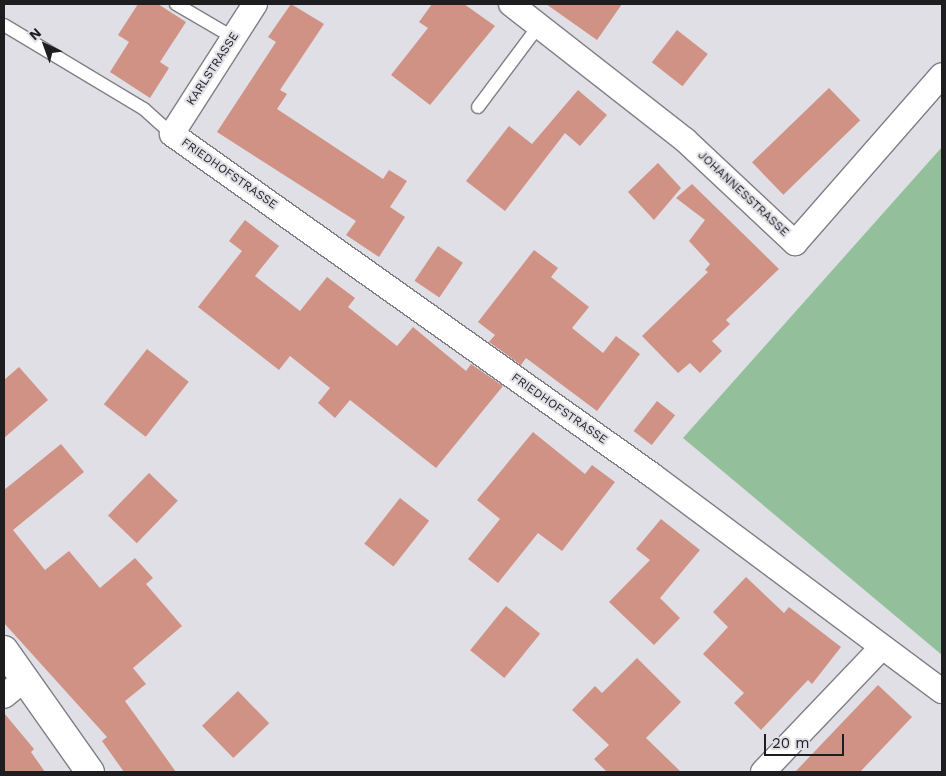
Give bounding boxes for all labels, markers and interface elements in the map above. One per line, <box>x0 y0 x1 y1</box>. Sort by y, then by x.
north arrow <box>20 20 70 70</box>
text: N <box>26 24 44 43</box>
street label: KARLSTRASSE <box>184 30 242 108</box>
street label: FRIEDHOFSTRASSE <box>178 135 280 213</box>
street label: JOHANNESSTRASSE <box>695 148 791 240</box>
street label: FRIEDHOFSTRASSE <box>508 370 610 448</box>
scale bar <box>766 724 846 756</box>
text: 20 m <box>772 734 810 752</box>

